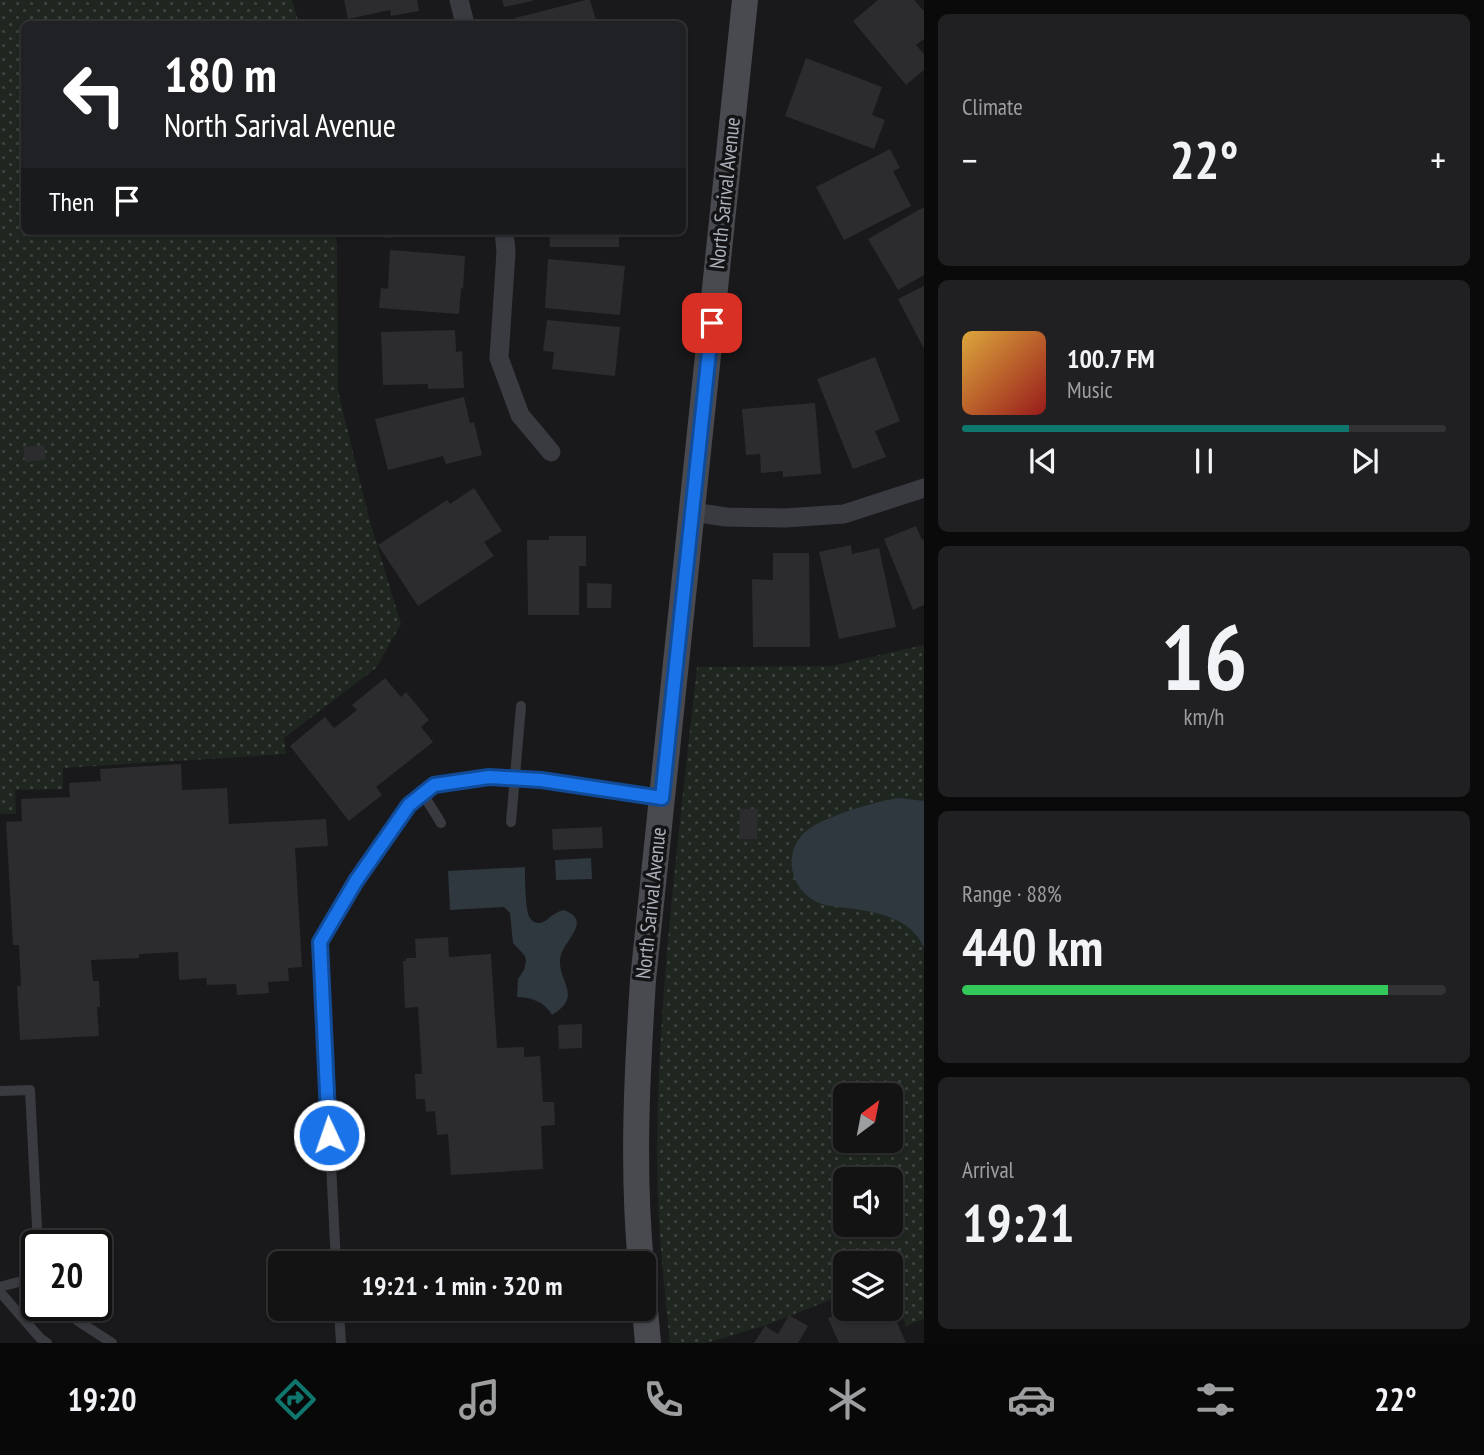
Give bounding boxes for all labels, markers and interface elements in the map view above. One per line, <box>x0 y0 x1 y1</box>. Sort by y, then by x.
text: 180 m <box>164 42 277 106</box>
icon: left <box>49 49 140 140</box>
text: Climate <box>962 92 1023 121</box>
text: North Sarival Avenue <box>164 104 396 146</box>
street label: North Sarival Avenue <box>703 116 746 270</box>
text: 22° <box>1170 126 1238 193</box>
text: − <box>962 135 978 184</box>
text: + <box>1430 135 1446 184</box>
icon: arrive <box>108 182 146 220</box>
text: Then <box>49 185 94 218</box>
pin <box>682 293 742 353</box>
icon: arrive <box>693 304 731 342</box>
text: 100.7 FM <box>1067 342 1155 375</box>
text: Music <box>1067 375 1113 404</box>
icon: previous <box>1024 442 1062 480</box>
icon: pause <box>1185 442 1223 480</box>
icon: next <box>1346 442 1384 480</box>
text: 16 <box>1161 597 1248 715</box>
text: km/h <box>1184 702 1224 731</box>
street label: North Sarival Avenue <box>629 826 672 980</box>
text: Range · 88% <box>962 879 1062 908</box>
text: 440 km <box>962 913 1103 980</box>
north arrow <box>833 1083 903 1153</box>
map controls <box>833 1083 903 1321</box>
position arrow <box>292 1098 366 1172</box>
text: Arrival <box>962 1155 1014 1184</box>
button: sound <box>833 1167 903 1237</box>
text: 19:21 <box>962 1189 1074 1256</box>
speed limit sign: 20 <box>21 1230 112 1321</box>
button: layers <box>833 1251 903 1321</box>
text: 19:21 · 1 min · 320 m <box>362 1269 562 1302</box>
icon: directions <box>271 1375 320 1424</box>
icon: music <box>455 1375 504 1424</box>
icon: phone <box>639 1375 688 1424</box>
icon: climate <box>823 1375 872 1424</box>
icon: car <box>1007 1375 1056 1424</box>
icon: filters <box>1191 1375 1240 1424</box>
text: 19:20 <box>67 1378 137 1420</box>
text: 22° <box>1374 1378 1417 1420</box>

